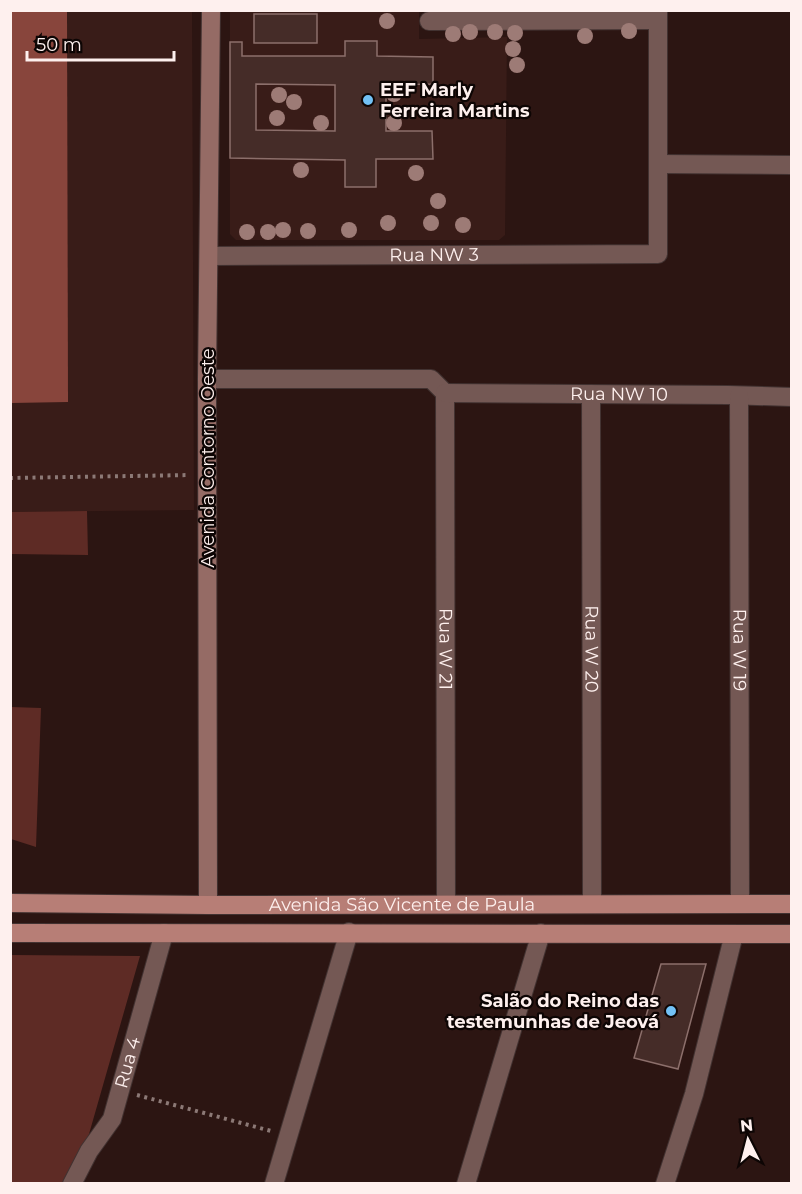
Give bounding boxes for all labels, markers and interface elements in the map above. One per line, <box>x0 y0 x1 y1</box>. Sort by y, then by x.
scale bar <box>27 24 174 62</box>
text: 50 m <box>36 34 82 56</box>
place label: EEF Marly Ferreira Martins <box>380 79 530 122</box>
marker: EEF Marly Ferreira Martins <box>361 93 375 107</box>
street label: Rua NW 3 <box>389 244 479 266</box>
street label: Avenida Contorno Oeste <box>197 348 219 568</box>
street label: Rua NW 10 <box>570 383 668 406</box>
street label: Rua W 20 <box>580 605 603 693</box>
street label: Rua W 21 <box>434 608 457 690</box>
street label: Rua W 19 <box>728 609 751 691</box>
street label: Avenida São Vicente de Paula <box>269 893 535 916</box>
place label: Salão do Reino das testemunhas de Jeová <box>447 990 659 1033</box>
marker: Salão do Reino das testemunhas de Jeová <box>664 1004 678 1018</box>
street label: Rua 4 <box>110 1034 145 1091</box>
north arrow <box>718 1110 778 1170</box>
text: N <box>739 1115 754 1136</box>

